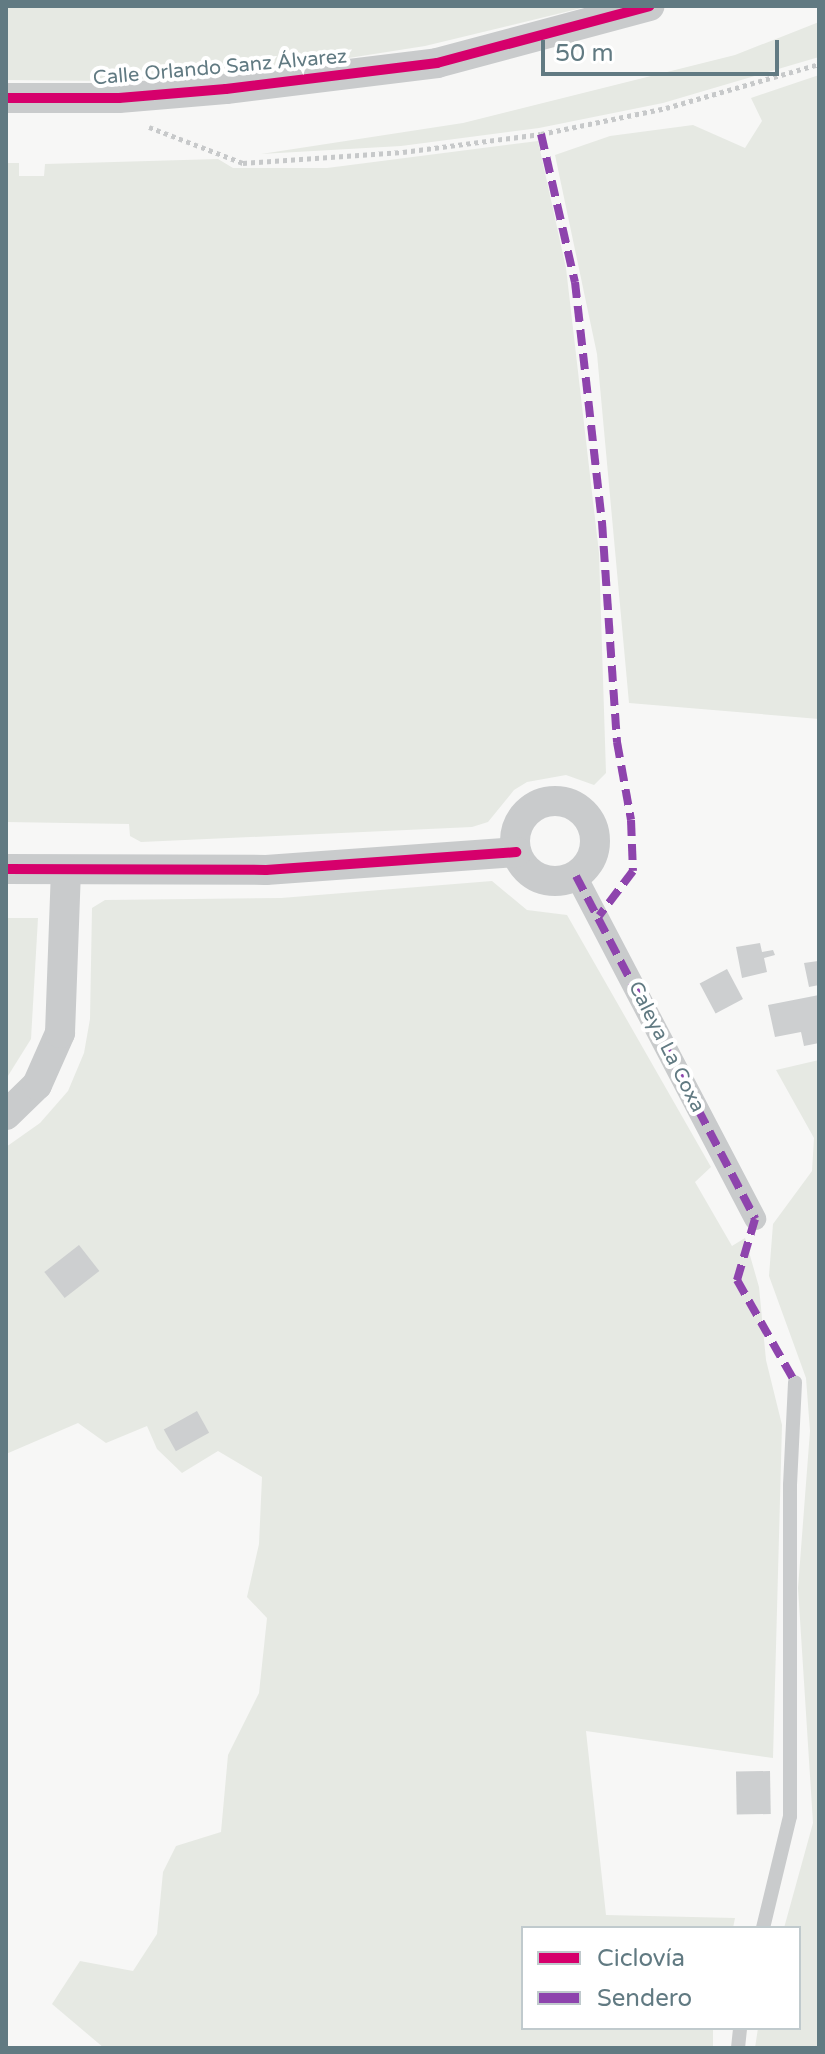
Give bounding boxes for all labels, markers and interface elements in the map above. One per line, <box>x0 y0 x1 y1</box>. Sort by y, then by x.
scale bar <box>545 24 783 74</box>
text: 50 m <box>555 39 613 68</box>
street label: Calle Orlando Sanz Álvarez <box>92 45 348 91</box>
street label: Caleya La Coxa <box>623 977 709 1117</box>
legend <box>521 1926 801 2030</box>
text: Ciclovía <box>597 1944 685 1973</box>
text: Sendero <box>597 1984 692 2013</box>

